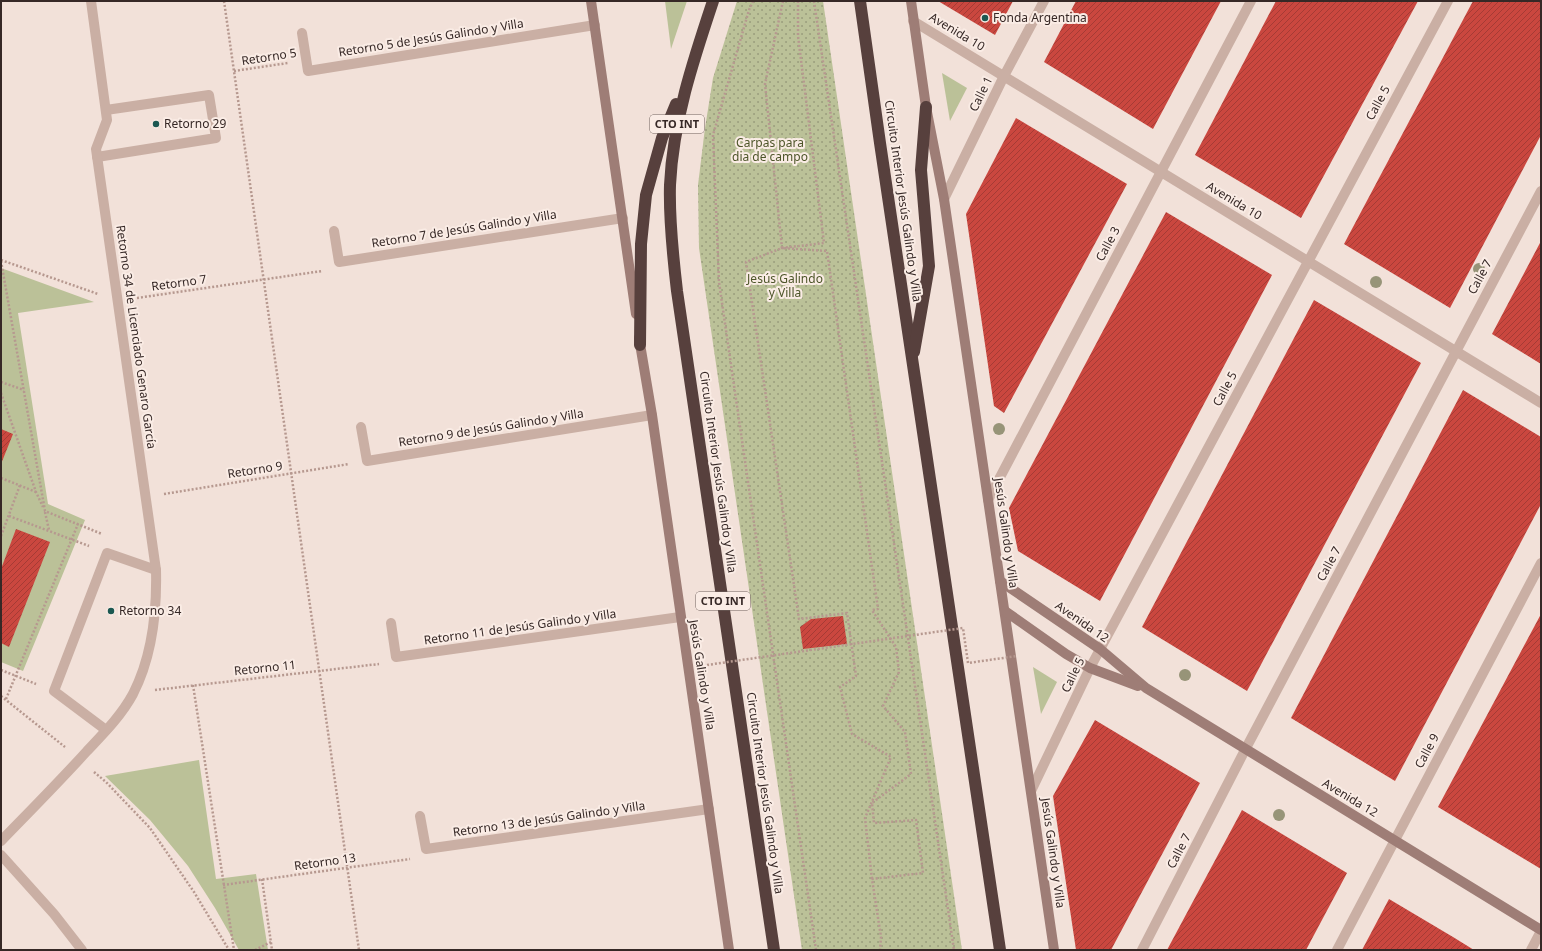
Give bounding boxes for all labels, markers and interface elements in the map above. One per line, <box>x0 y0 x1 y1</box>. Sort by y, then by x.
street label: Avenida 10 <box>926 8 988 55</box>
place label: Fonda Argentina <box>993 9 1087 26</box>
marker: Fonda Argentina <box>980 13 990 23</box>
street label: Retorno 5 de Jesús Galindo y Villa <box>337 14 525 61</box>
street label: Retorno 5 <box>240 44 298 69</box>
street label: Calle 1 <box>965 73 996 114</box>
street label: Calle 5 <box>1361 82 1394 123</box>
street label: Circuito Interior Jesús Galindo y Villa <box>881 99 926 303</box>
place label: Retorno 29 <box>164 115 226 132</box>
road number: CTO INT <box>650 115 704 133</box>
marker: Retorno 29 <box>151 119 161 129</box>
park label: Carpas para dia de campo <box>732 134 808 165</box>
street label: Avenida 10 <box>1203 177 1265 224</box>
street label: Retorno 7 de Jesús Galindo y Villa <box>370 205 558 252</box>
street label: Calle 3 <box>1091 223 1124 264</box>
street label: Retorno 34 de Licenciado Genaro García <box>112 224 161 450</box>
street label: Calle 7 <box>1463 256 1496 297</box>
street label: Retorno 7 <box>150 270 208 295</box>
park label: Jesús Galindo y Villa <box>746 270 823 301</box>
street label: Calle 5 <box>1208 368 1241 409</box>
street label: Circuito Interior Jesús Galindo y Villa <box>696 370 741 574</box>
street label: Retorno 9 de Jesús Galindo y Villa <box>397 404 585 451</box>
street label: Retorno 9 <box>226 457 284 482</box>
street label: Jesús Galindo y Villa <box>990 476 1023 589</box>
street label: Calle 7 <box>1312 543 1345 584</box>
road number: CTO INT <box>696 592 750 610</box>
street label: Avenida 12 <box>1052 597 1113 646</box>
place label: Retorno 34 <box>119 602 181 619</box>
street label: Retorno 11 de Jesús Galindo y Villa <box>423 605 617 648</box>
marker: Retorno 34 <box>106 606 116 616</box>
street label: Jesús Galindo y Villa <box>685 618 720 731</box>
street label: Calle 5 <box>1057 654 1088 695</box>
street label: Retorno 11 <box>233 656 297 679</box>
street label: Circuito Interior Jesús Galindo y Villa <box>743 691 788 895</box>
street label: Calle 9 <box>1410 730 1443 771</box>
street label: Avenida 12 <box>1319 774 1381 821</box>
street label: Jesús Galindo y Villa <box>1037 796 1070 909</box>
street label: Retorno 13 de Jesús Galindo y Villa <box>452 797 646 840</box>
street label: Calle 7 <box>1163 830 1195 871</box>
street label: Retorno 13 <box>293 849 357 874</box>

